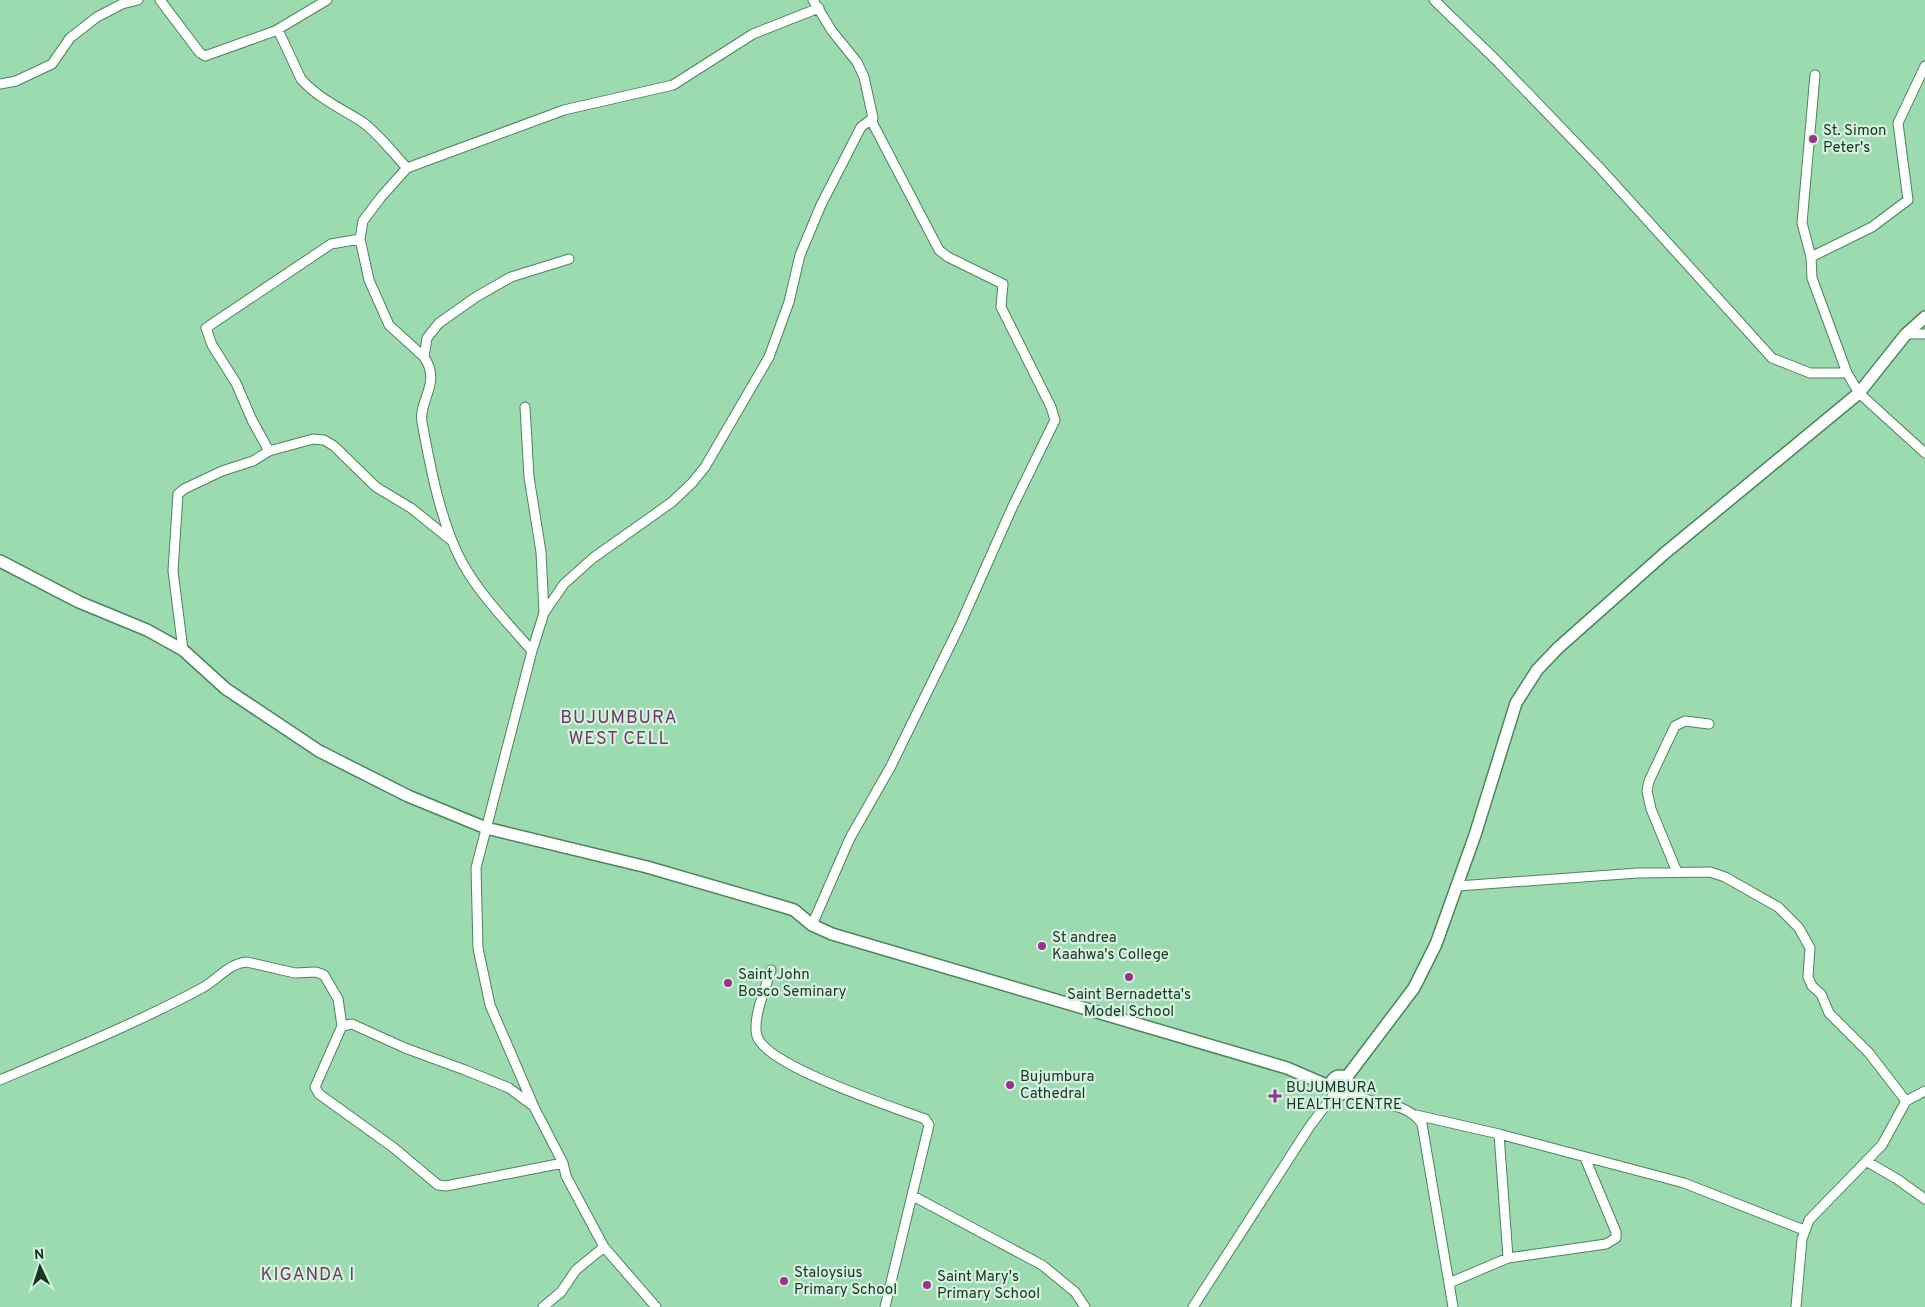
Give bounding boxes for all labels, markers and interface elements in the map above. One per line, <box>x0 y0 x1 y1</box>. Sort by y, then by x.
place label: St. Simon Peter's <box>1823 122 1887 158</box>
marker: St. Simon Peter's <box>1807 133 1819 145</box>
district label: BUJUMBURA WEST CELL <box>560 707 678 751</box>
place label: St andrea Kaahwa's College <box>1052 929 1169 965</box>
marker: St andrea Kaahwa's College <box>1036 940 1048 952</box>
place label: Saint John Bosco Seminary <box>738 966 847 1002</box>
marker: Saint Bernadetta's Model School <box>1123 971 1135 983</box>
marker: Saint John Bosco Seminary <box>722 977 734 989</box>
place label: Saint Bernadetta's Model School <box>1067 986 1191 1022</box>
place label: Bujumbura Cathedral <box>1020 1068 1094 1104</box>
marker: Bujumbura Cathedral <box>1004 1079 1016 1091</box>
place label: BUJUMBURA HEALTH CENTRE <box>1286 1079 1402 1115</box>
marker: BUJUMBURA HEALTH CENTRE <box>1268 1089 1282 1103</box>
north arrow <box>15 1242 65 1292</box>
text: N <box>34 1247 45 1264</box>
district label: KIGANDA I <box>261 1264 355 1287</box>
place label: Staloysius Primary School <box>794 1264 897 1300</box>
place label: Saint Mary's Primary School <box>937 1268 1040 1304</box>
marker: Staloysius Primary School <box>778 1275 790 1287</box>
marker: Saint Mary's Primary School <box>921 1279 933 1291</box>

